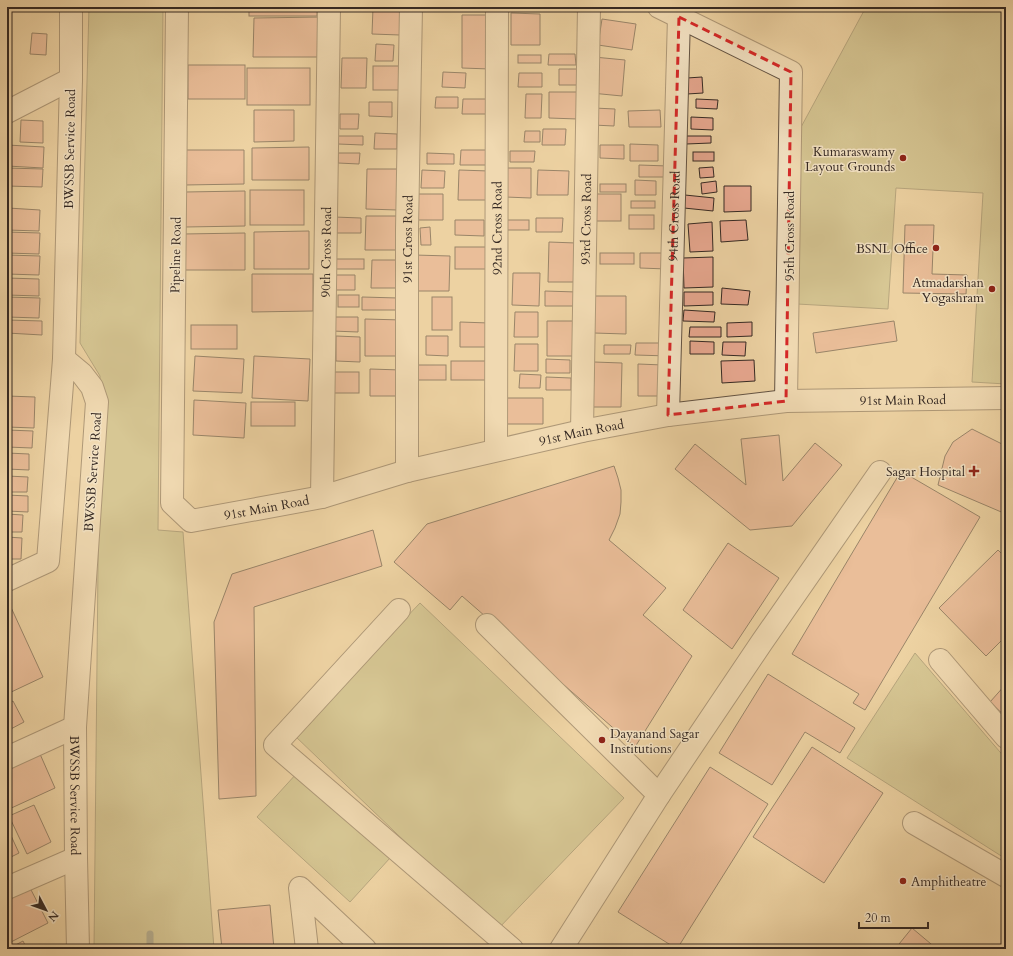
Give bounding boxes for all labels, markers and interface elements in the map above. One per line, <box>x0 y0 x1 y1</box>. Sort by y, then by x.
street label: BWSSB Service Road <box>60 89 80 209</box>
place label: Kumaraswamy Layout Grounds <box>805 143 895 176</box>
marker: Kumaraswamy Layout Grounds <box>898 153 908 163</box>
street label: 94th Cross Road <box>664 170 685 262</box>
street label: 93rd Cross Road <box>577 173 596 265</box>
street label: 92nd Cross Road <box>488 181 507 275</box>
street label: 95th Cross Road <box>781 191 799 281</box>
street label: 91st Cross Road <box>399 195 418 283</box>
street label: 90th Cross Road <box>317 207 336 297</box>
street label: Pipeline Road <box>166 217 186 293</box>
place label: BSNL Office <box>856 240 928 258</box>
marker: BSNL Office <box>931 243 941 253</box>
place label: Atmadarshan Yogashram <box>912 274 985 307</box>
marker: Atmadarshan Yogashram <box>987 284 997 294</box>
street label: 91st Main Road <box>860 391 946 410</box>
street label: BWSSB Service Road <box>80 412 106 532</box>
street label: 91st Main Road <box>537 415 626 451</box>
place label: Sagar Hospital <box>886 463 966 481</box>
marker: Sagar Hospital <box>968 465 980 477</box>
street label: 91st Main Road <box>223 491 311 525</box>
place label: Dayanand Sagar Institutions <box>610 725 700 758</box>
marker: Dayanand Sagar Institutions <box>597 735 607 745</box>
street label: BWSSB Service Road <box>65 736 84 856</box>
place label: Amphitheatre <box>911 873 987 891</box>
marker: Amphitheatre <box>898 876 908 886</box>
north arrow <box>26 890 66 930</box>
scale bar <box>859 904 928 930</box>
text: N <box>44 908 62 925</box>
text: 20 m <box>865 910 892 926</box>

